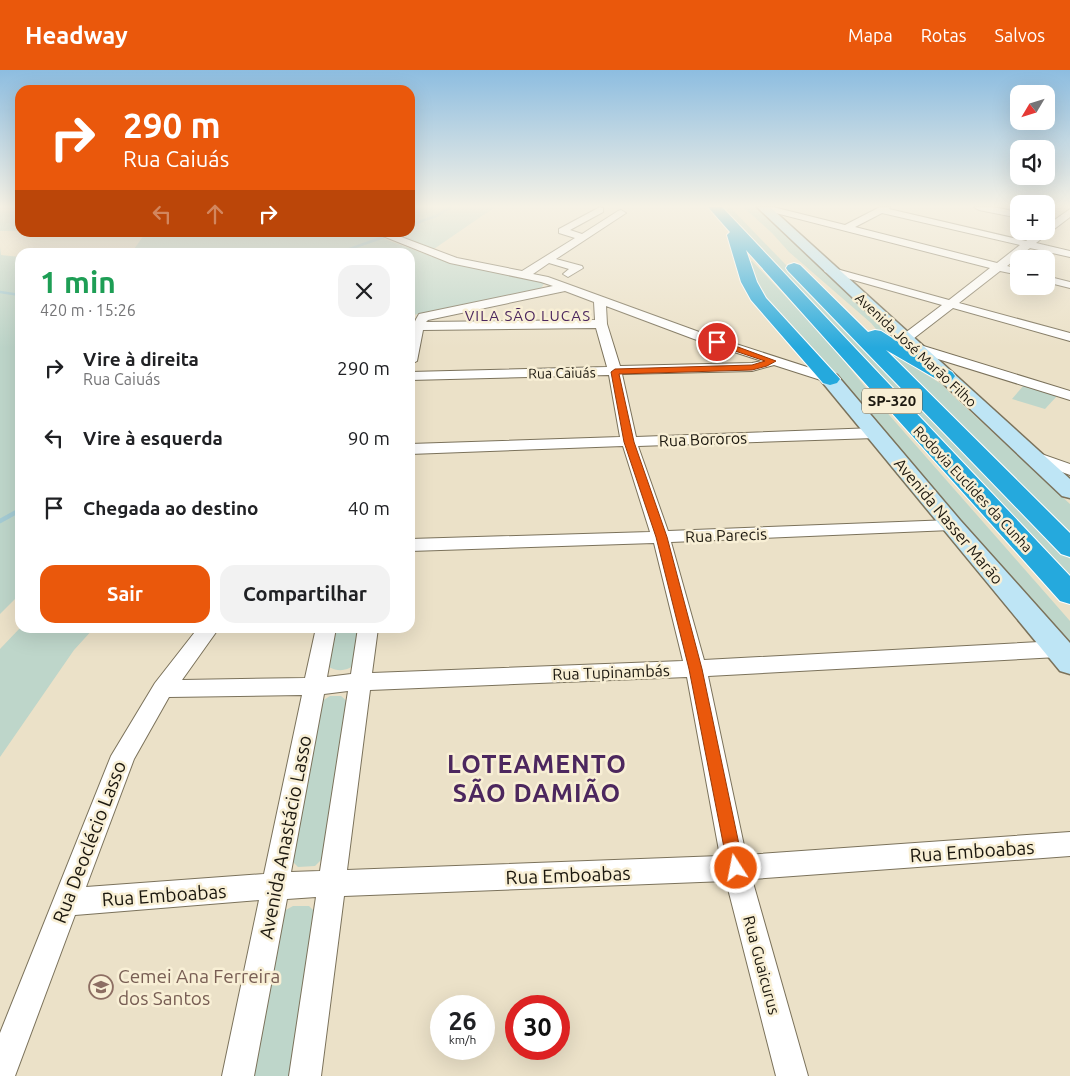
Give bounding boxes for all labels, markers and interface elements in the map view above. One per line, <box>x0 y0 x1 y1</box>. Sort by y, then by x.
text: Headway <box>25 22 128 49</box>
text: Mapa <box>848 25 893 45</box>
text: Rotas <box>921 25 967 45</box>
text: Salvos <box>995 25 1045 45</box>
north arrow <box>1010 85 1055 130</box>
map controls <box>1010 85 1055 295</box>
icon: right <box>40 105 105 170</box>
text: 290 m <box>123 105 221 145</box>
button: sound <box>1010 140 1055 185</box>
text: Rua Caiuás <box>123 146 229 171</box>
button: + <box>1010 195 1055 240</box>
icon: left <box>148 200 176 228</box>
icon: ahead <box>201 200 229 228</box>
icon: right <box>254 200 282 228</box>
button: − <box>1010 250 1055 295</box>
text: 1 min <box>40 265 116 299</box>
button: close <box>338 265 390 317</box>
street label: Avenida José Marão Filho <box>852 290 980 410</box>
text: 420 m · 15:26 <box>40 301 136 319</box>
district label: VILA SÃO LUCAS <box>465 307 591 324</box>
pin <box>696 321 738 363</box>
icon: arrive <box>703 328 731 356</box>
text: Vire à direita <box>83 348 199 370</box>
icon: right <box>40 354 68 382</box>
text: 290 m <box>337 357 390 379</box>
street label: Rua Caiuás <box>528 364 596 382</box>
text: Rua Caiuás <box>83 370 160 388</box>
road number: SP-320 <box>862 388 922 414</box>
street label: Rodovia Euclides da Cunha <box>910 423 1036 555</box>
icon: left <box>40 424 68 452</box>
text: Vire à esquerda <box>83 427 223 449</box>
text: 90 m <box>348 427 390 449</box>
street label: Rua Bororos <box>659 428 747 450</box>
street label: Avenida Nasser Marão <box>891 454 1007 588</box>
icon: arrive <box>40 494 68 522</box>
text: Chegada ao destino <box>83 497 259 519</box>
text: 40 m <box>348 497 390 519</box>
street label: Rua Parecis <box>685 525 767 545</box>
button: Sair <box>40 565 210 623</box>
button: Compartilhar <box>220 565 390 623</box>
street label: Rua Tupinambás <box>552 661 670 683</box>
street label: Avenida Anastácio Lasso <box>254 733 316 941</box>
district label: LOTEAMENTO SÃO DAMIÃO <box>447 750 627 807</box>
street label: Rua Deoclécio Lasso <box>48 758 130 926</box>
street label: Rua Emboabas <box>909 836 1035 866</box>
position arrow <box>709 841 761 893</box>
street label: Rua Emboabas <box>505 862 631 888</box>
street label: Rua Emboabas <box>101 880 227 910</box>
street label: Rua Guaicurus <box>740 914 784 1016</box>
place label: Cemei Ana Ferreira dos Santos <box>118 965 280 1009</box>
school or university icon: Cemei Ana Ferreira dos Santos <box>88 974 114 1000</box>
speed limit sign: 30 <box>505 995 570 1060</box>
text: 26 <box>448 1007 477 1035</box>
text: km/h <box>449 1033 476 1046</box>

